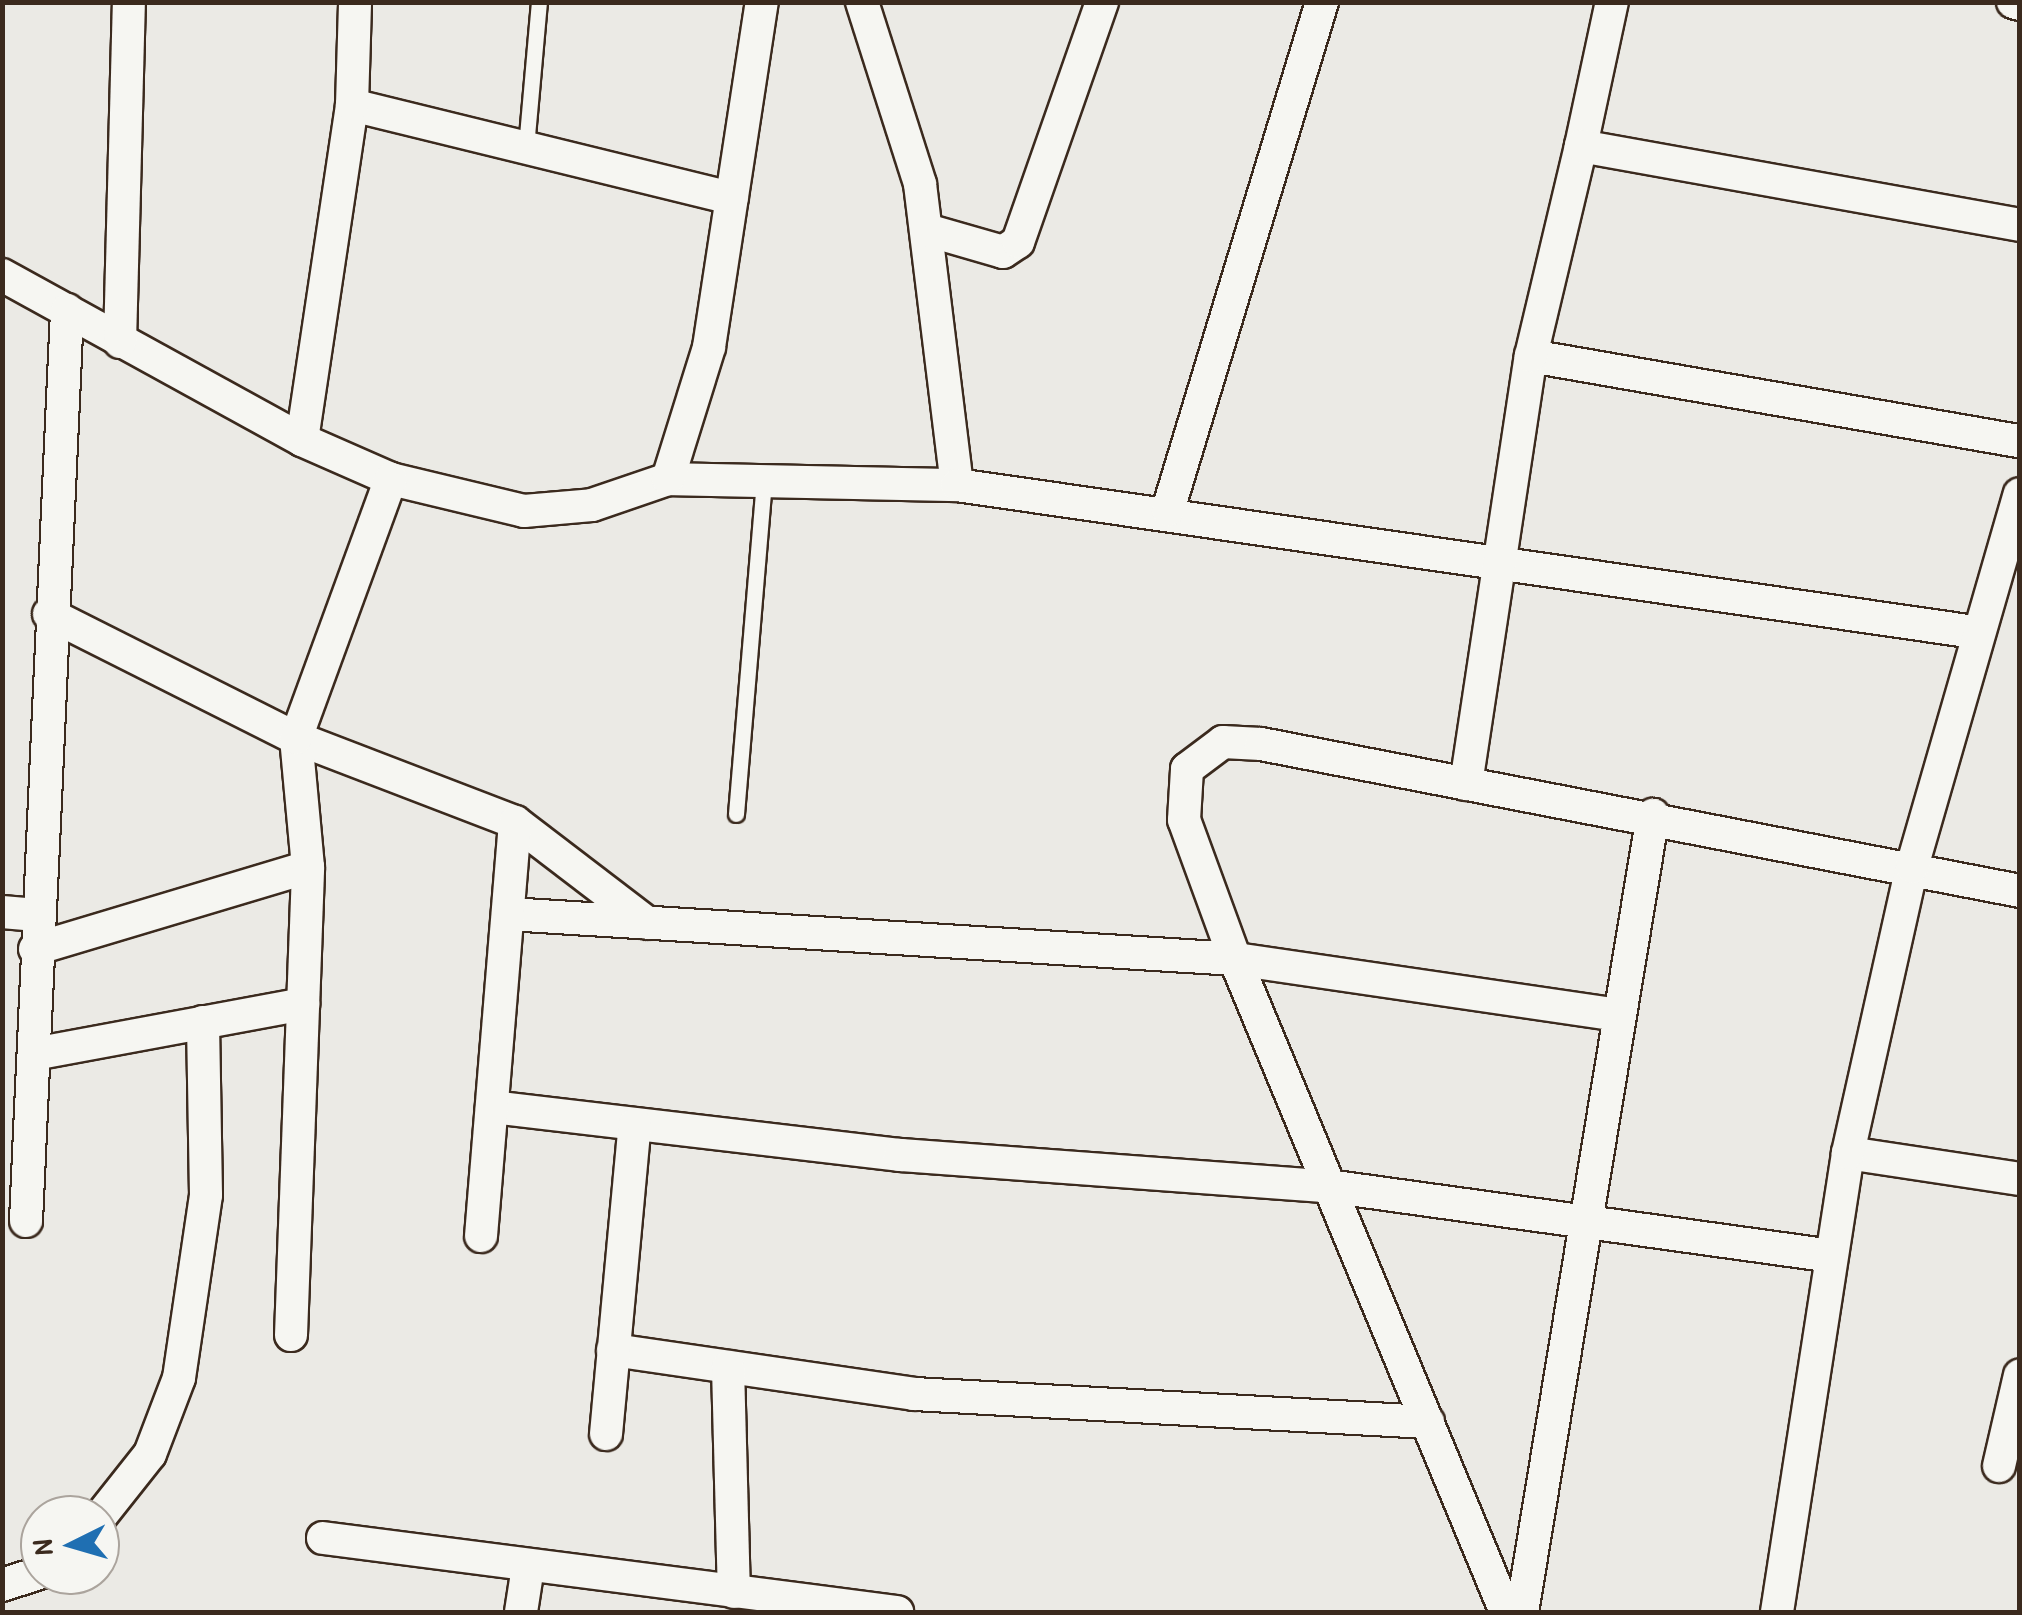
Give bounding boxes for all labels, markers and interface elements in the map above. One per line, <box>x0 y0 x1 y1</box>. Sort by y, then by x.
north arrow <box>20 1495 120 1595</box>
text: N <box>23 1538 62 1557</box>

